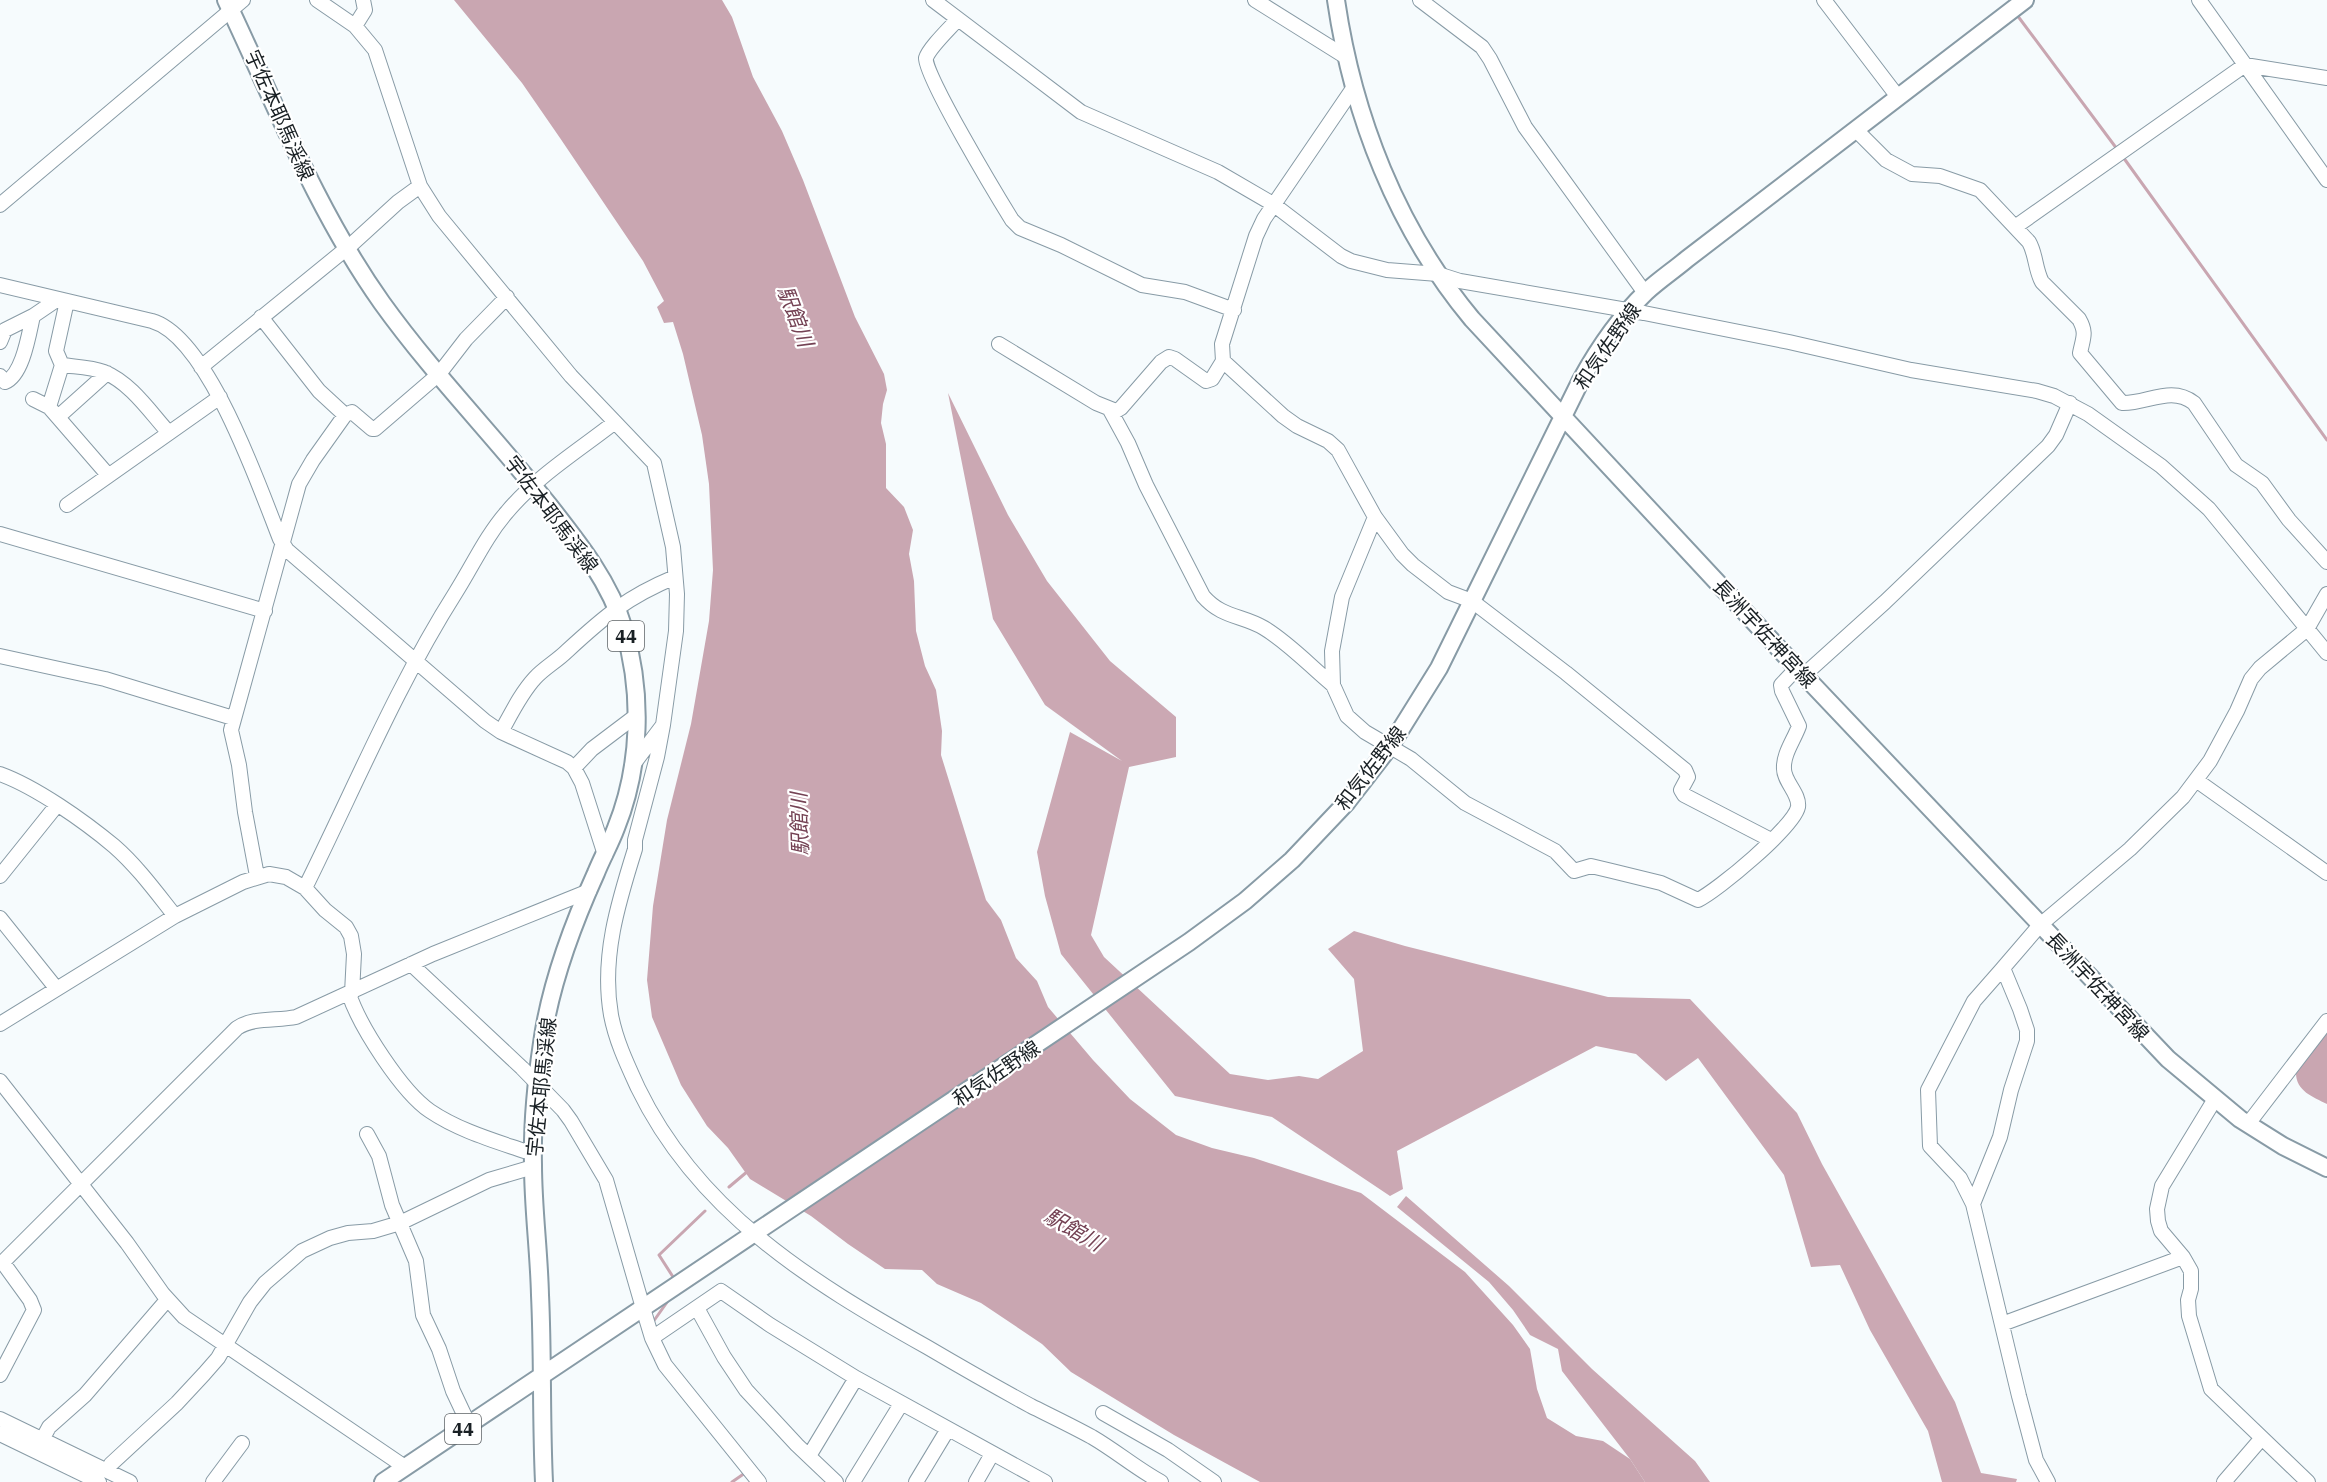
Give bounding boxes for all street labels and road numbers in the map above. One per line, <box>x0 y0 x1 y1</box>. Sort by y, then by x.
street label: 宇佐本耶馬渓線 <box>239 46 321 184</box>
street label: 和気佐野線 <box>1567 297 1647 395</box>
street label: 宇佐本耶馬渓線 <box>499 450 605 578</box>
street label: 長洲宇佐神宮線 <box>1707 573 1823 693</box>
road number: 44 <box>608 621 644 651</box>
street label: 和気佐野線 <box>1329 720 1411 816</box>
street label: 長洲宇佐神宮線 <box>2040 926 2156 1046</box>
street label: 宇佐本耶馬渓線 <box>520 1016 562 1158</box>
street label: 和気佐野線 <box>947 1034 1045 1112</box>
road number: 44 <box>445 1414 481 1444</box>

